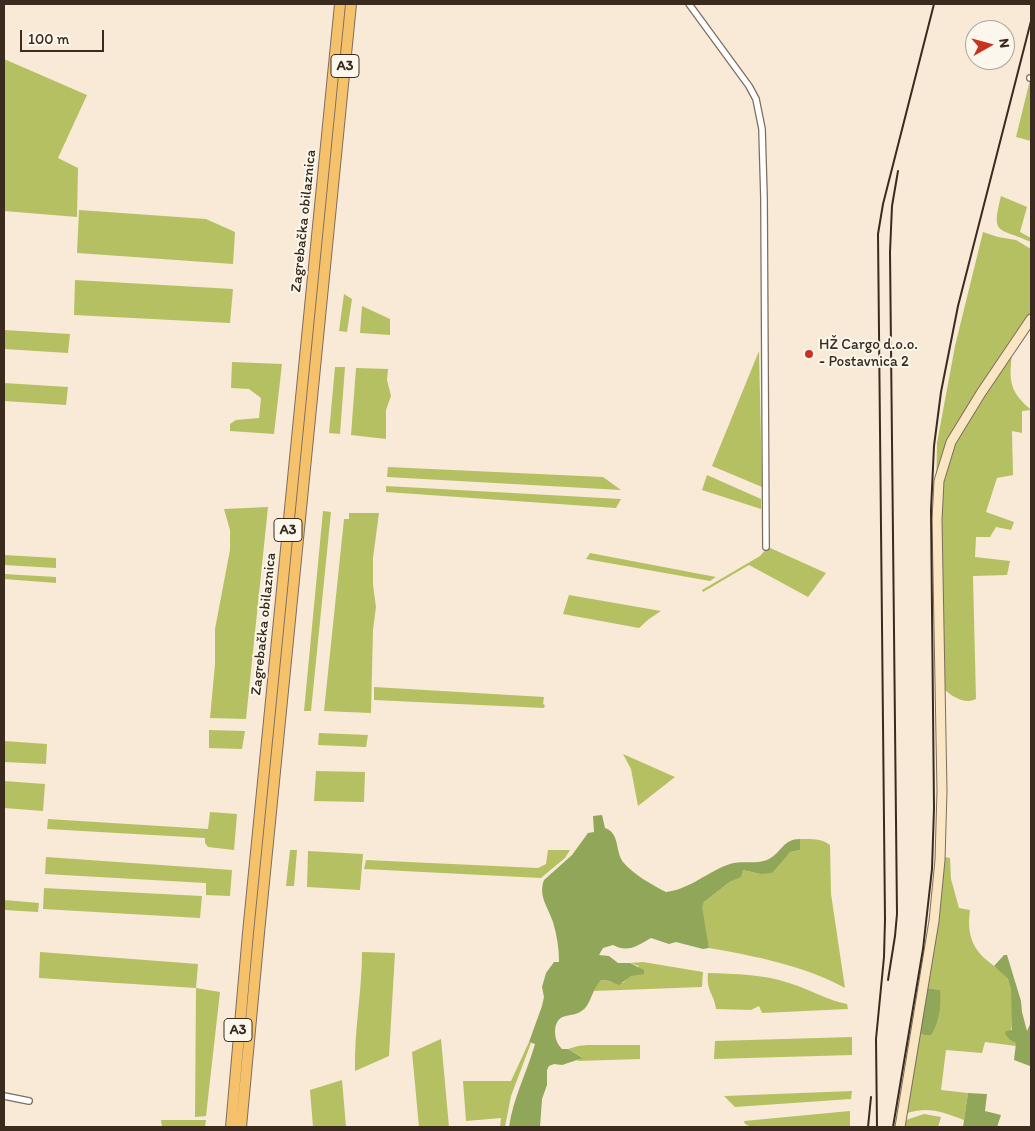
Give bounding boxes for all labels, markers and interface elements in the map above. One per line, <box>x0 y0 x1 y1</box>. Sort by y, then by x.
scale bar <box>22 20 106 52</box>
north arrow <box>965 20 1015 70</box>
text: 100 m <box>28 30 69 48</box>
text: N <box>995 37 1013 49</box>
road number: A3 <box>331 54 359 78</box>
street label: Zagrebačka obilaznica <box>288 149 320 293</box>
place label: HŽ Cargo d.o.o. - Postavnica 2 <box>819 336 918 371</box>
marker: HŽ Cargo d.o.o. - Postavnica 2 <box>803 348 815 360</box>
road number: A3 <box>274 518 302 542</box>
street label: Zagrebačka obilaznica <box>248 552 280 696</box>
road number: A3 <box>224 1018 252 1042</box>

